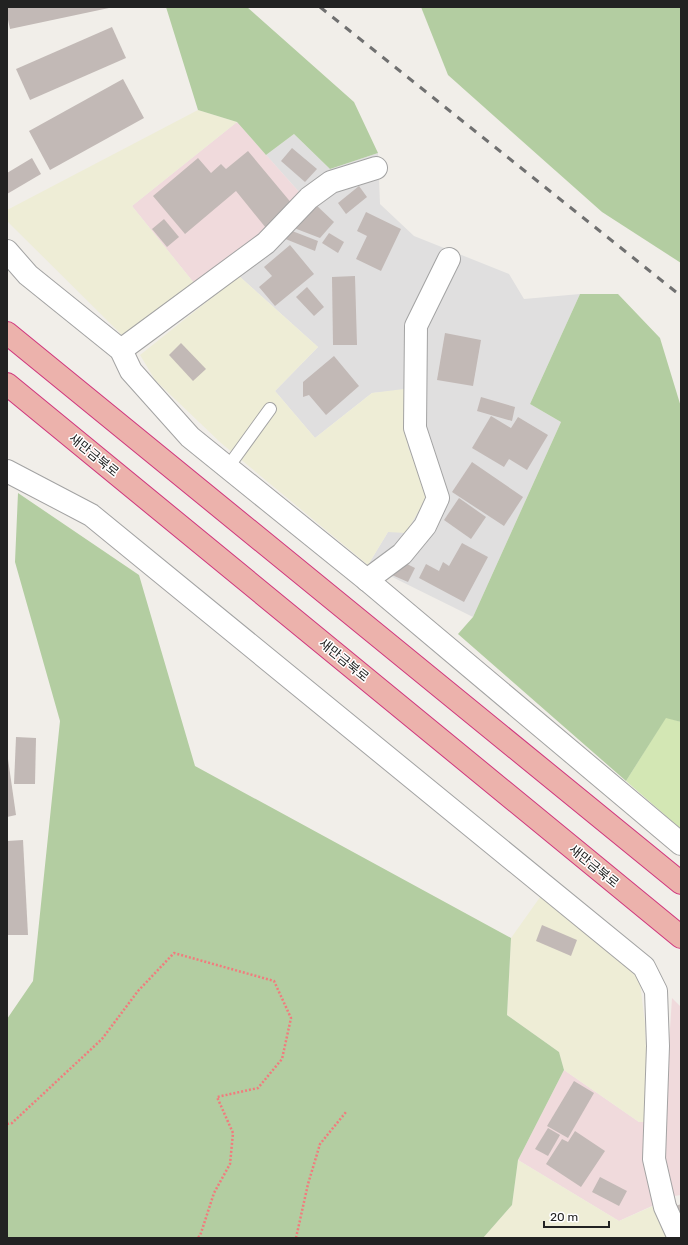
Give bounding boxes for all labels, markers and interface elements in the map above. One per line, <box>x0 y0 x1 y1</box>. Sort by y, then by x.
street label: 새만금북로 <box>66 430 122 480</box>
street label: 새만금북로 <box>316 635 372 685</box>
street label: 새만금북로 <box>566 841 622 891</box>
scale bar <box>544 1203 609 1229</box>
text: 20 m <box>550 1210 578 1224</box>

